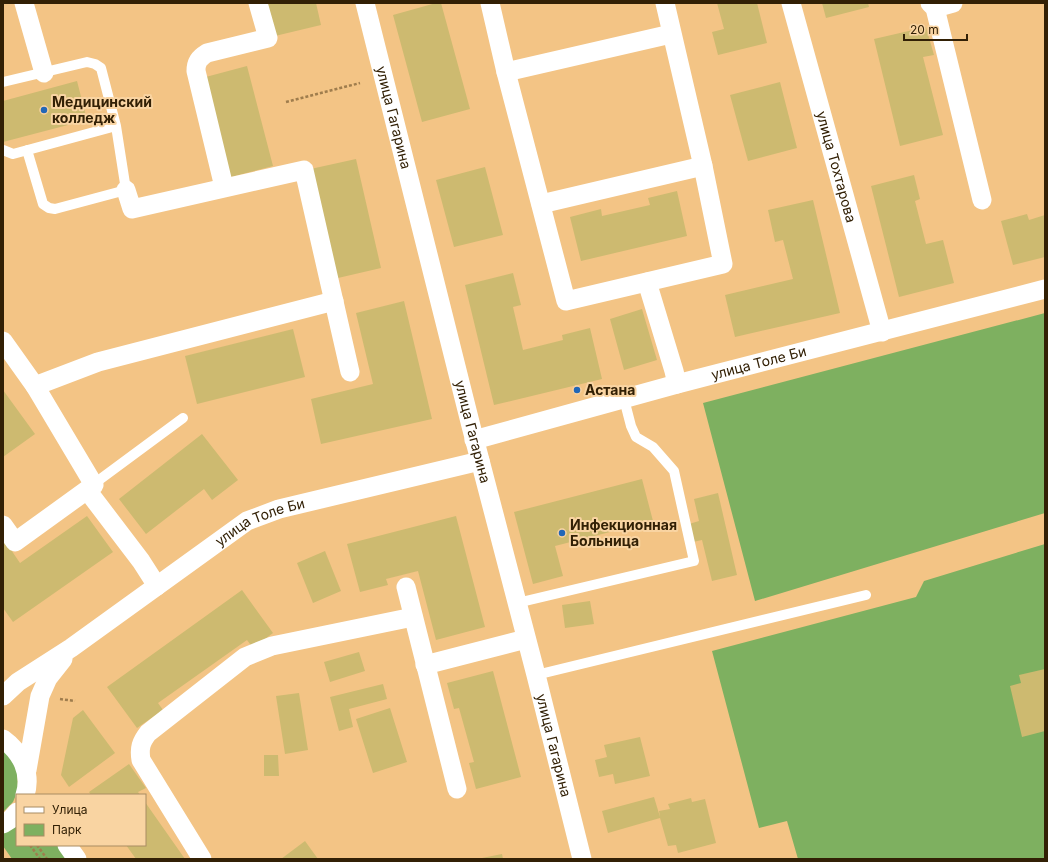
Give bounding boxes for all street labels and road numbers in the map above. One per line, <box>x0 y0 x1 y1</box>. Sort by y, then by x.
street label: улица Гагарина <box>373 64 415 171</box>
street label: улица Тохтарова <box>813 109 860 224</box>
street label: улица Толе Би <box>709 342 808 383</box>
street label: улица Гагарина <box>452 378 495 485</box>
street label: улица Толе Би <box>211 494 306 549</box>
street label: улица Гагарина <box>533 692 575 799</box>

